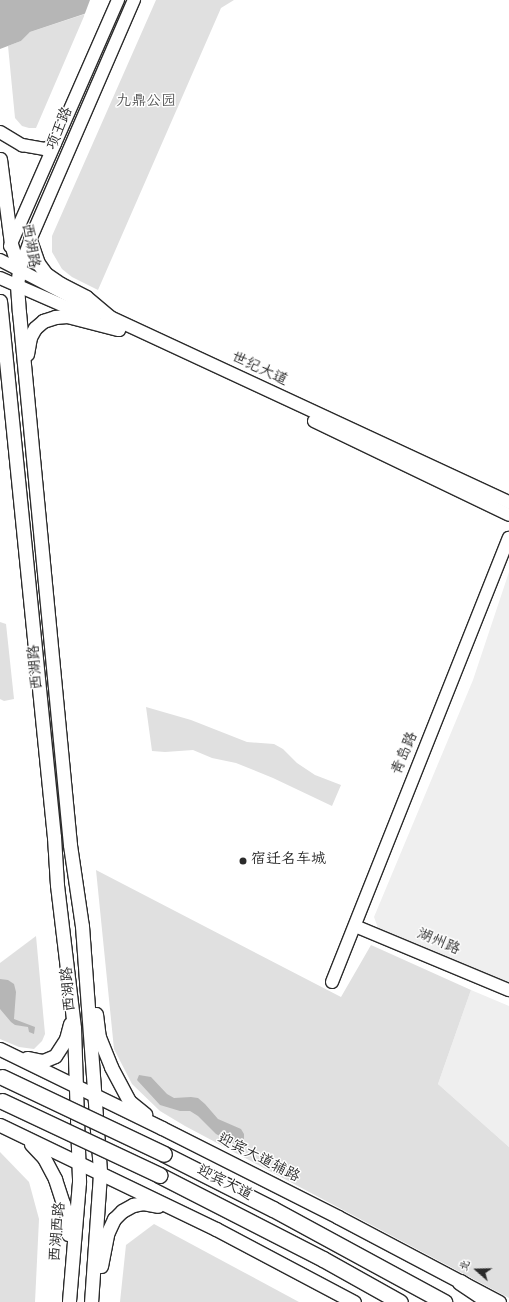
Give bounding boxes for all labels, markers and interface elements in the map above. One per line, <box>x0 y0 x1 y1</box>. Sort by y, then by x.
park label: 九鼎公园 <box>116 94 176 112</box>
street label: 项王路 <box>44 105 78 153</box>
street label: 西湖路 <box>16 222 42 270</box>
street label: 世纪大道 <box>228 349 290 391</box>
street label: 西湖路 <box>26 644 48 690</box>
street label: 青岛路 <box>389 730 423 778</box>
place label: 宿迁名车城 <box>251 852 326 870</box>
marker: 宿迁名车城 <box>238 856 248 866</box>
street label: 湖州路 <box>414 926 462 960</box>
street label: 西湖路 <box>59 966 81 1012</box>
street label: 迎宾大道辅路 <box>214 1131 302 1187</box>
street label: 迎宾大道 <box>193 1162 255 1206</box>
street label: 西湖西路 <box>47 1201 71 1263</box>
north arrow <box>457 1250 497 1290</box>
text: 北 <box>458 1259 473 1273</box>

